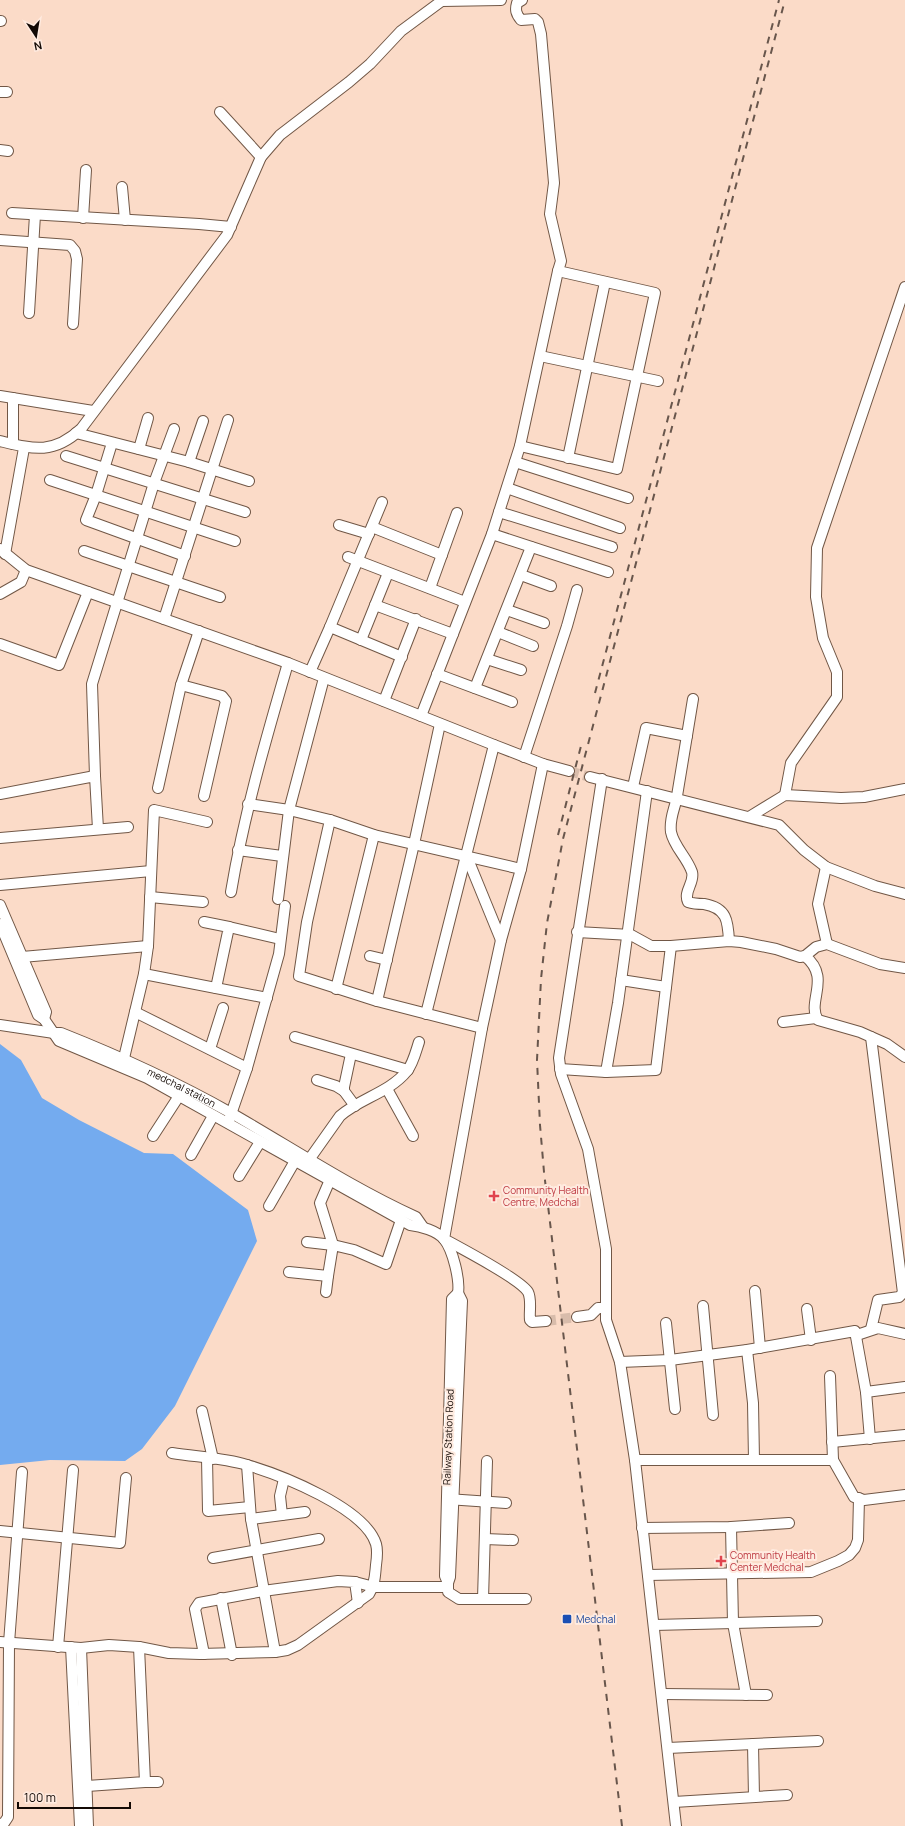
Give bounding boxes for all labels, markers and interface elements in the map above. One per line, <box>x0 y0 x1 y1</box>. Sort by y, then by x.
north arrow <box>16 16 56 56</box>
text: N <box>33 38 44 54</box>
street label: medchal station <box>145 1064 218 1110</box>
place label: Community Health Centre, Medchal <box>503 1183 589 1209</box>
marker: Community Health Centre, Medchal <box>488 1190 500 1202</box>
street label: Railway Station Road <box>439 1389 457 1485</box>
place label: Community Health Center Medchal <box>730 1548 816 1574</box>
marker: Community Health Center Medchal <box>715 1555 727 1567</box>
place label: Medchal <box>576 1612 616 1626</box>
marker: Medchal <box>561 1613 573 1625</box>
scale bar <box>18 1784 130 1810</box>
text: 100 m <box>24 1789 56 1806</box>

